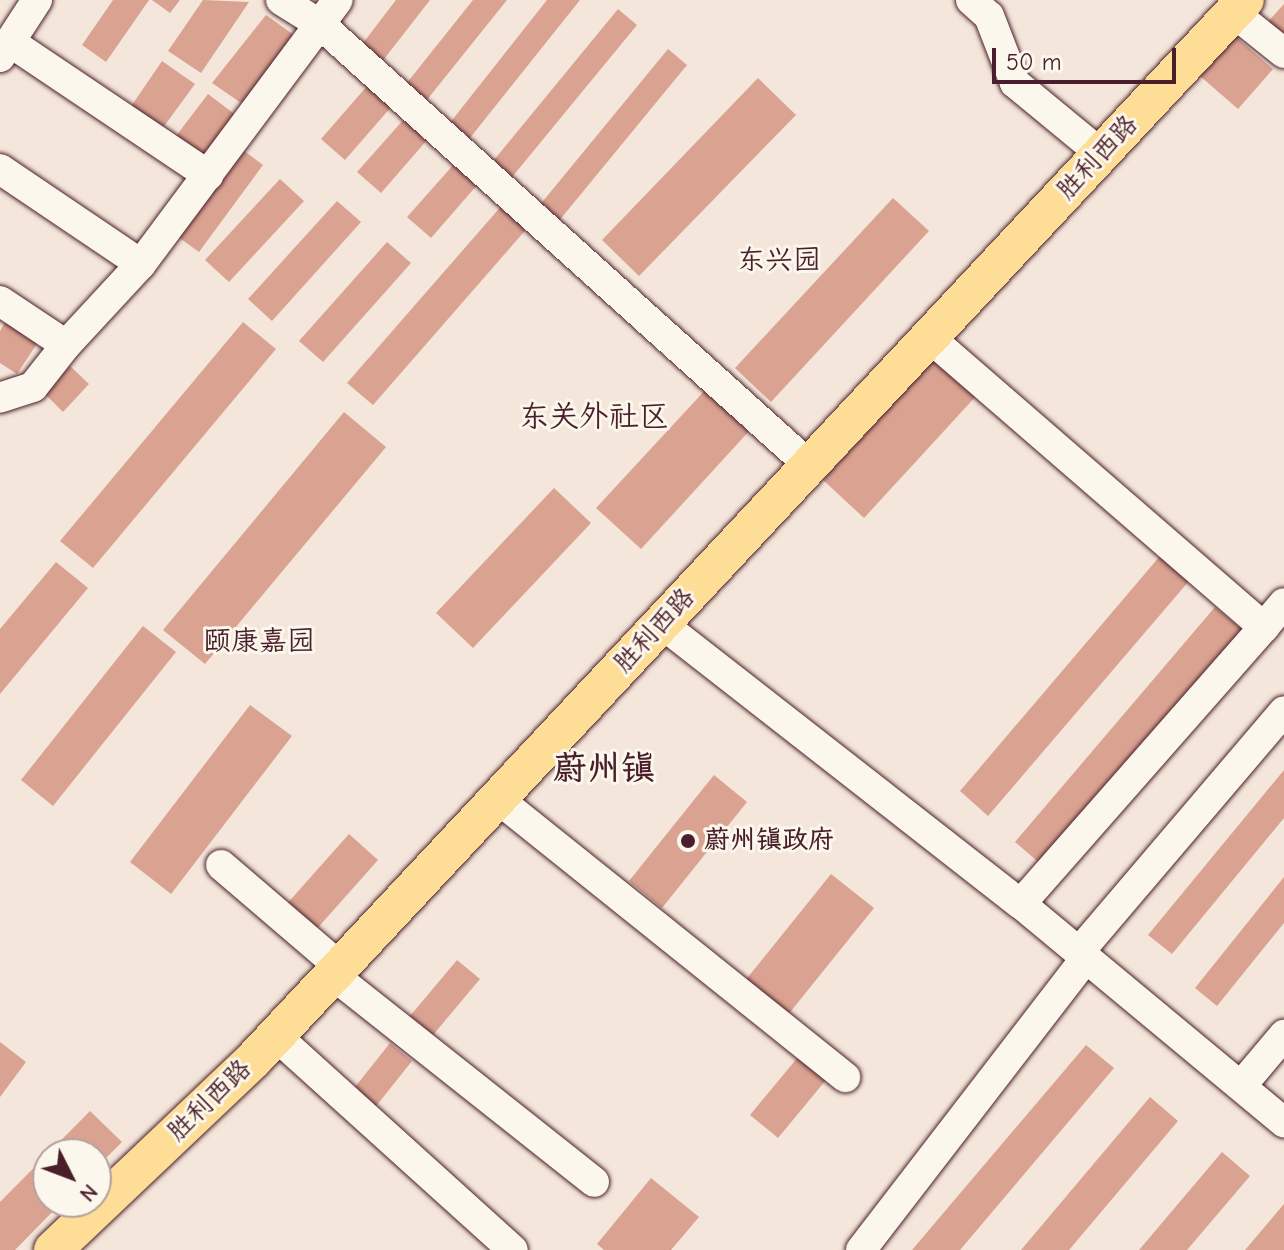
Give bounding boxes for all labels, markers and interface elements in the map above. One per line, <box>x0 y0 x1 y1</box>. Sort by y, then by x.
scale bar <box>996 32 1180 82</box>
text: 50 m <box>1006 48 1062 76</box>
street label: 胜利西路 <box>1051 109 1145 207</box>
district label: 东兴园 <box>737 243 821 277</box>
district label: 东关外社区 <box>519 399 669 435</box>
street label: 胜利西路 <box>608 582 702 680</box>
district label: 颐康嘉园 <box>203 624 315 658</box>
district label: 蔚州镇 <box>553 749 655 789</box>
place label: 蔚州镇政府 <box>704 825 834 857</box>
marker: 蔚州镇政府 <box>679 832 697 850</box>
street label: 胜利西路 <box>162 1054 258 1148</box>
north arrow <box>32 1138 112 1218</box>
text: N <box>74 1179 103 1207</box>

